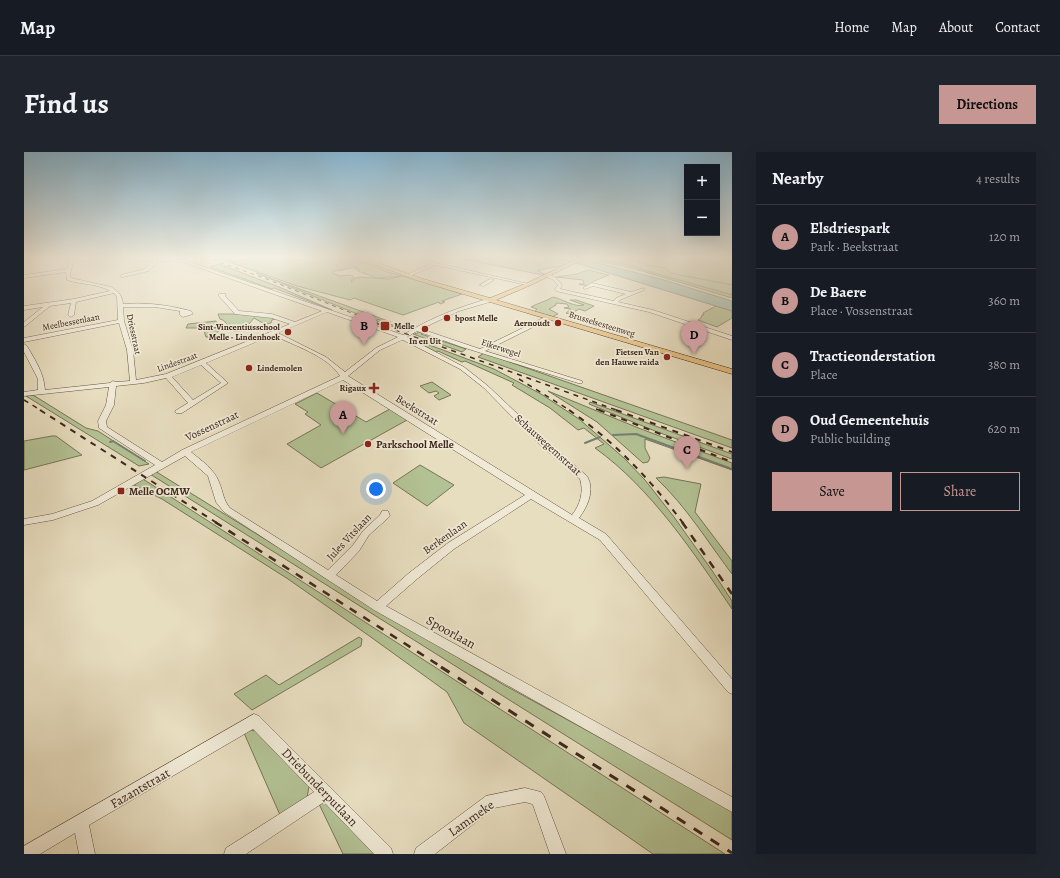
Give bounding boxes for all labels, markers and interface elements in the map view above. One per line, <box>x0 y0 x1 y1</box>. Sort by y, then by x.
text: Map <box>20 15 55 41</box>
text: Home <box>834 18 869 37</box>
text: Map <box>891 18 917 37</box>
text: About <box>939 18 973 37</box>
text: Contact <box>995 18 1040 37</box>
text: Find us <box>24 85 109 123</box>
button: Directions <box>939 85 1036 124</box>
map controls <box>684 164 720 236</box>
button: + <box>684 164 720 200</box>
text: Nearby <box>772 167 823 190</box>
text: 4 results <box>976 170 1020 187</box>
button: − <box>684 200 720 236</box>
text: Elsdriespark <box>810 218 890 238</box>
text: A <box>781 228 789 245</box>
text: 120 m <box>989 228 1020 245</box>
text: Park · Beekstraat <box>810 238 899 255</box>
text: De Baere <box>810 282 866 302</box>
text: B <box>781 292 789 309</box>
text: 360 m <box>988 292 1020 309</box>
text: Place · Vossenstraat <box>810 302 913 319</box>
street label: Brusselsesteenweg <box>567 308 637 340</box>
street label: Meelbessenlaan <box>41 311 101 333</box>
pin: B <box>351 312 377 345</box>
place label: bpost Melle <box>454 312 498 324</box>
street label: Driesstraat <box>124 313 144 355</box>
marker: bpost Melle <box>442 313 452 323</box>
place label: Aernoudt <box>513 317 550 329</box>
marker: Aernoudt <box>553 318 563 328</box>
marker: Melle <box>379 320 391 332</box>
place label: Melle <box>394 320 414 332</box>
place label: Sint-Vincentiusschool Melle - Lindenhoek <box>198 321 281 343</box>
pin: D <box>681 321 707 354</box>
marker: In en Uit <box>420 324 430 334</box>
marker: Sint-Vincentiusschool Melle - Lindenhoek <box>283 327 293 337</box>
place label: In en Uit <box>409 335 441 347</box>
street label: Eikerwegel <box>480 336 523 360</box>
place label: Fietsen Van den Hauwe raida <box>596 346 660 368</box>
text: Tractieonderstation <box>810 346 936 366</box>
street label: Lindestraat <box>155 349 199 375</box>
marker: Fietsen Van den Hauwe raida <box>662 352 672 362</box>
text: C <box>781 356 789 373</box>
text: 380 m <box>988 356 1020 373</box>
place label: Lindemolen <box>257 362 302 374</box>
marker: Lindemolen <box>244 363 254 373</box>
text: Place <box>810 366 838 383</box>
place label: Rigaux <box>339 382 367 394</box>
marker: Rigaux <box>369 383 379 393</box>
street label: Beekstraat <box>393 391 442 429</box>
pin: A <box>330 401 356 434</box>
street label: Vossenstraat <box>182 407 241 445</box>
text: Oud Gemeentehuis <box>810 410 929 430</box>
street label: Schauwegemstraat <box>511 411 585 479</box>
text: D <box>780 420 790 437</box>
text: 620 m <box>987 420 1020 437</box>
text: Public building <box>810 430 890 447</box>
pin: C <box>674 436 700 469</box>
place label: Parkschool Melle <box>376 437 454 452</box>
marker: Parkschool Melle <box>363 439 373 449</box>
button: Save <box>772 472 892 511</box>
button: Share <box>900 472 1020 511</box>
your location <box>366 479 386 499</box>
place label: Melle OCMW <box>129 484 190 499</box>
marker: Melle OCMW <box>116 486 126 496</box>
street label: Jules Vitslaan <box>323 510 375 564</box>
street label: Berkenlaan <box>420 516 470 558</box>
street label: Spoorlaan <box>423 611 479 653</box>
street label: Driebunderputlaan <box>278 744 362 830</box>
street label: Fazantstraat <box>107 764 174 812</box>
street label: Lammeke <box>445 796 497 840</box>

